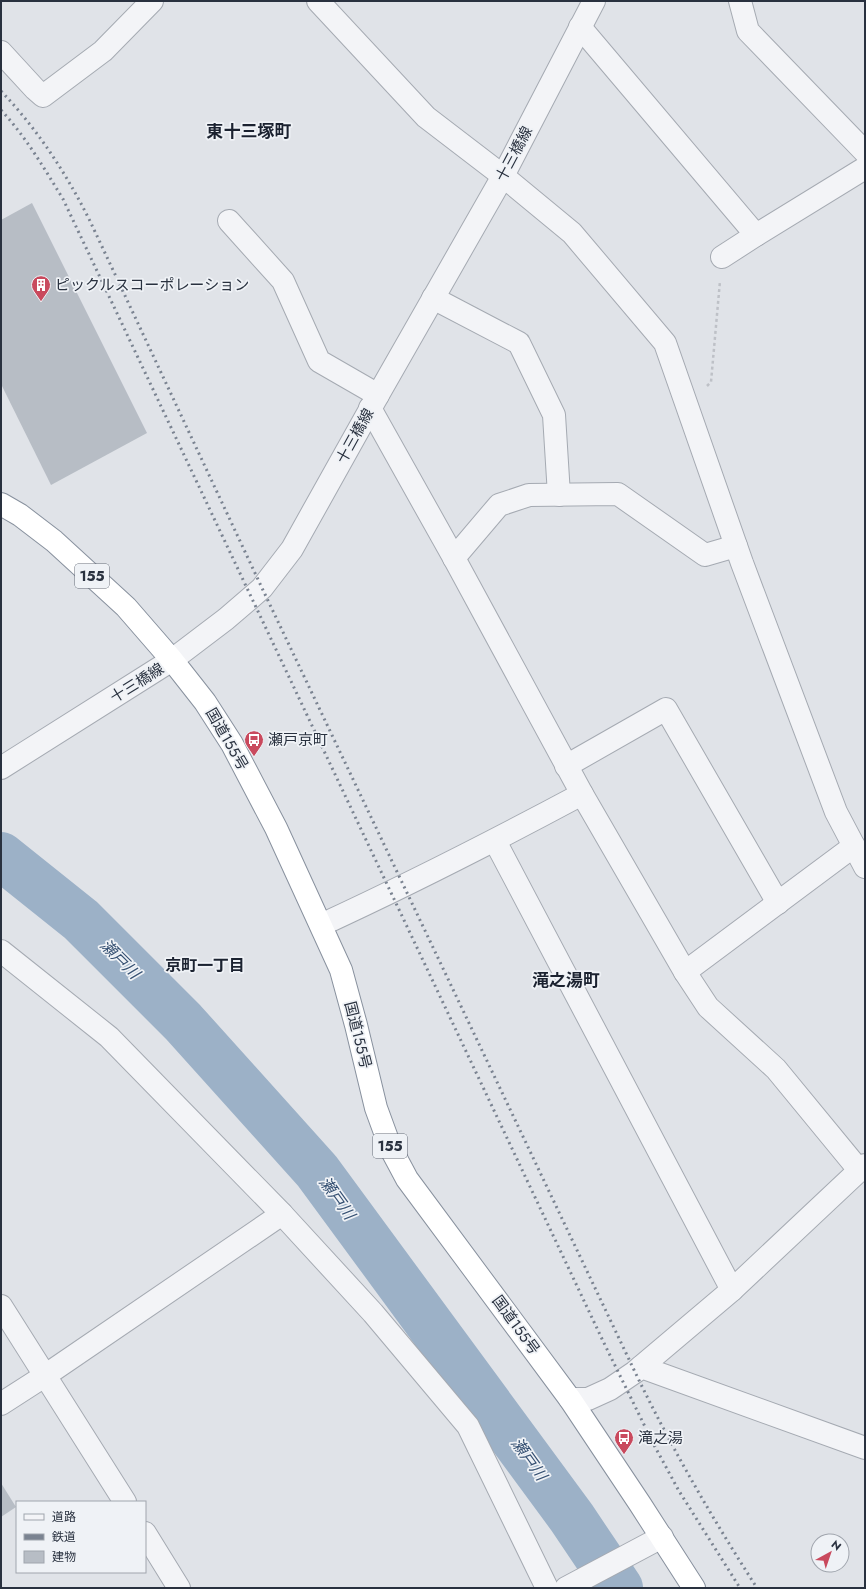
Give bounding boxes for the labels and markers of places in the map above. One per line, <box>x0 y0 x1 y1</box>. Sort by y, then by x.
building icon: ピックルスコーポレーション <box>30 274 52 302</box>
place label: ピックルスコーポレーション <box>55 274 249 296</box>
bus stop icon: 瀬戸京町 <box>243 729 265 757</box>
place label: 瀬戸京町 <box>268 729 328 751</box>
bus stop icon: 滝之湯 <box>613 1427 635 1455</box>
place label: 滝之湯 <box>638 1427 683 1449</box>

